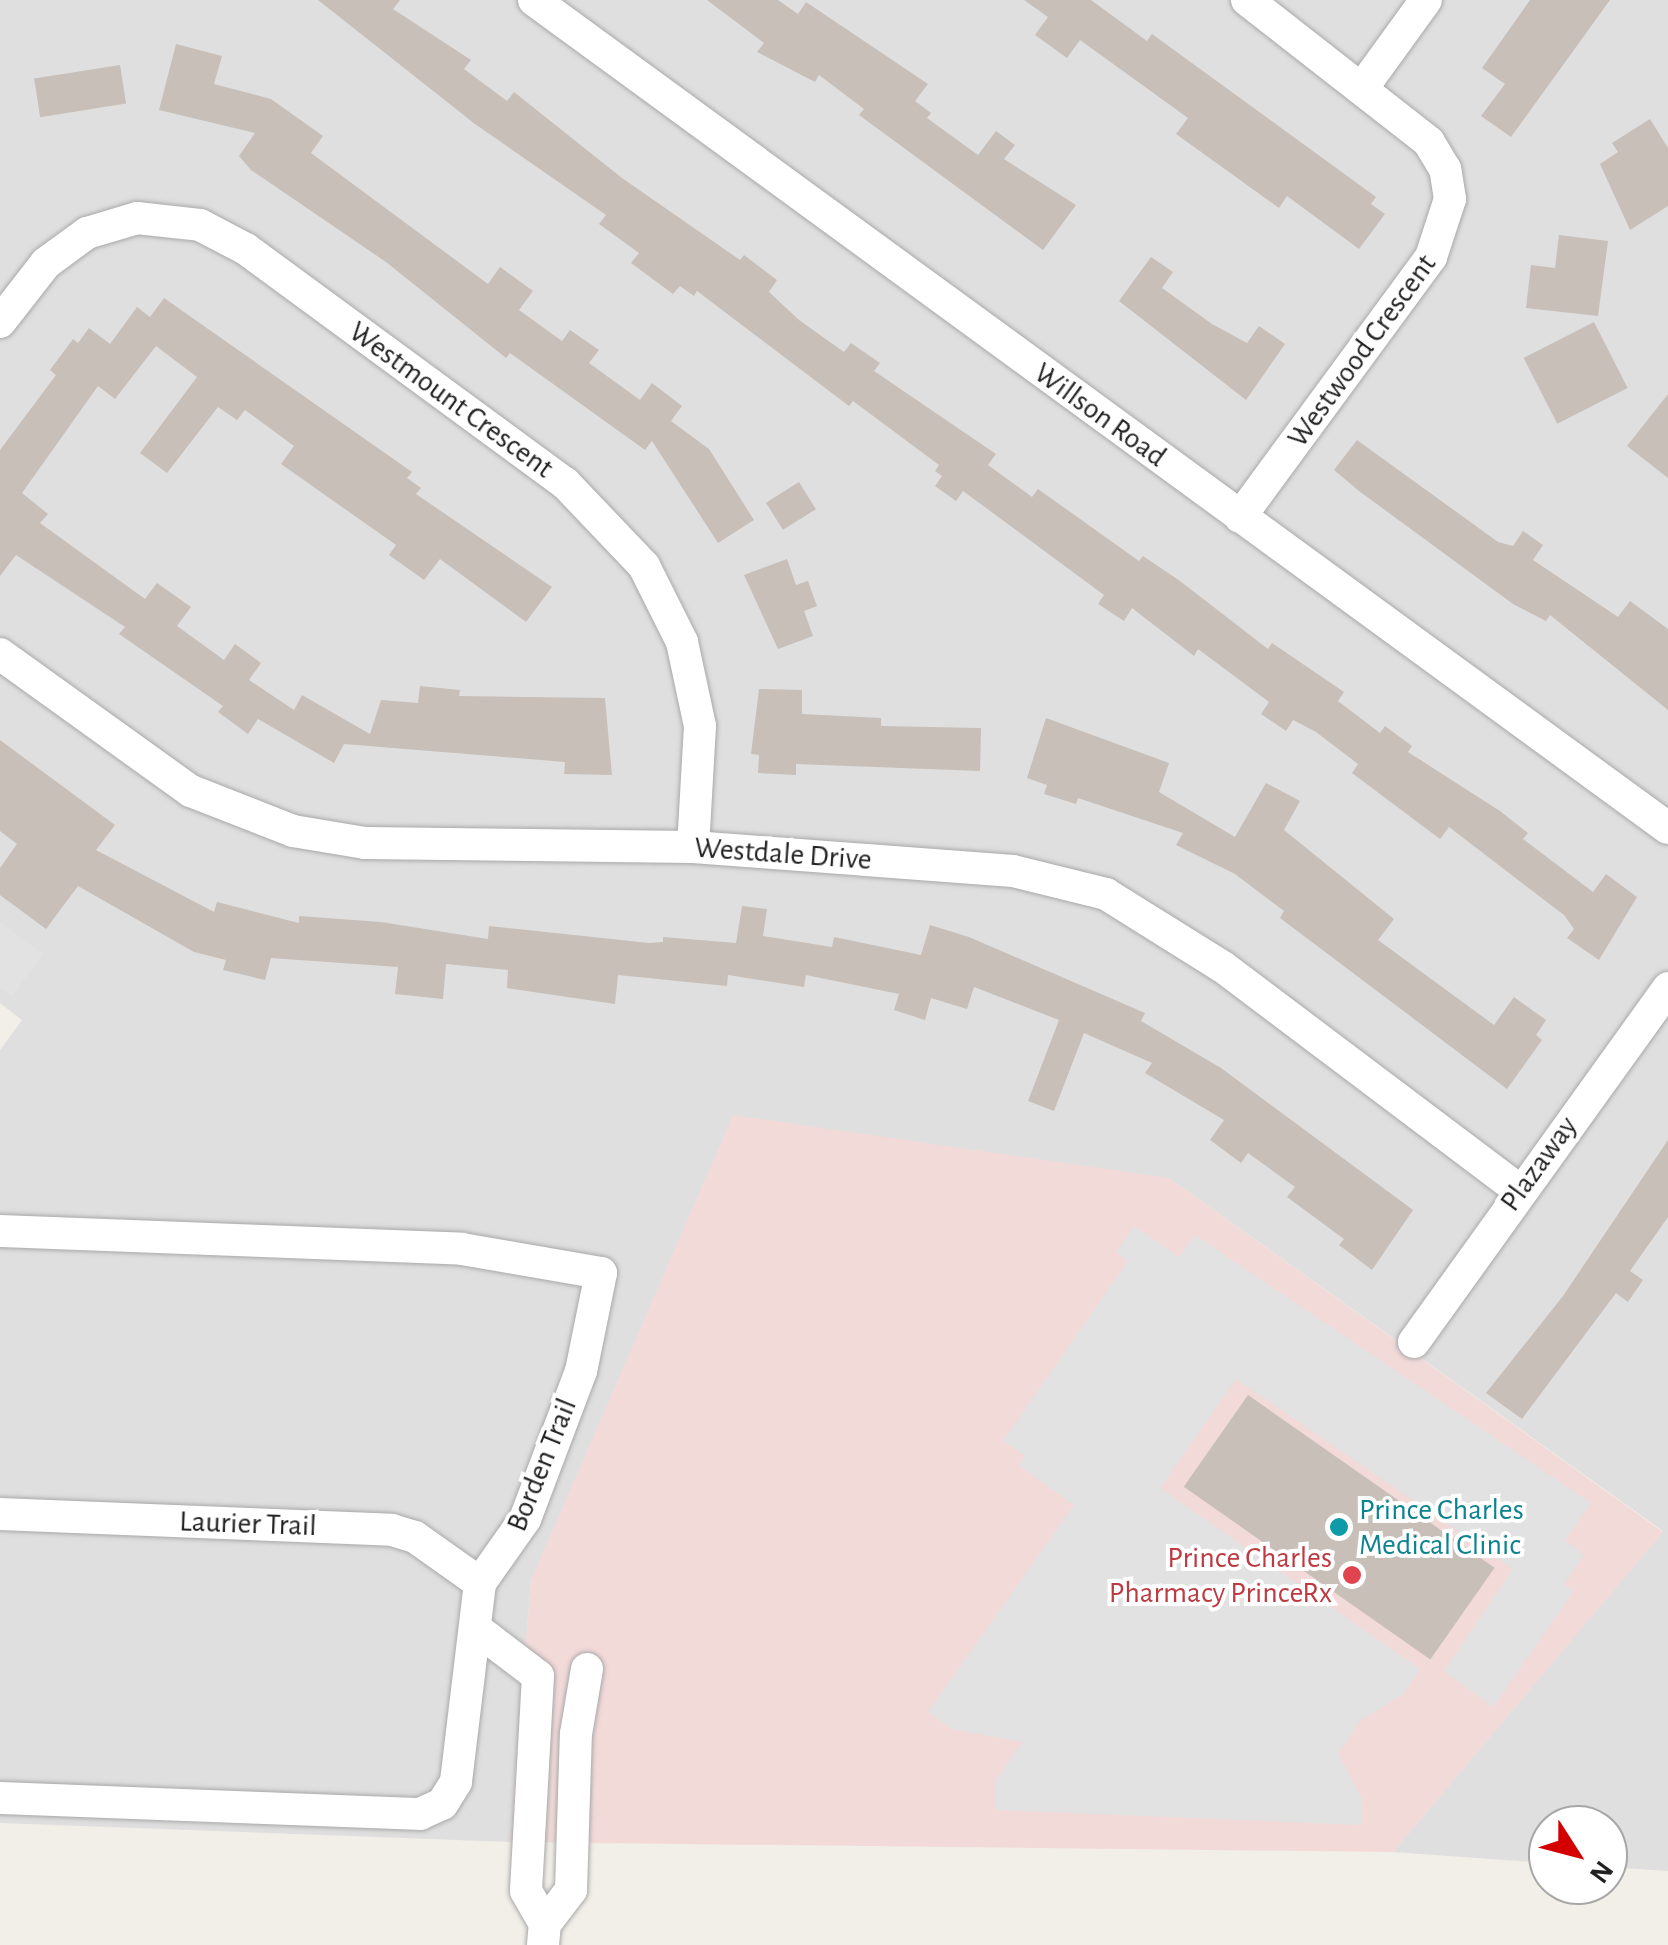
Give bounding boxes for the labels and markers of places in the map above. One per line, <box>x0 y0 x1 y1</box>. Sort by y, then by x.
place label: Prince Charles Medical Clinic <box>1359 1492 1524 1562</box>
marker: Prince Charles Medical Clinic <box>1328 1516 1350 1538</box>
place label: Prince Charles Pharmacy PrinceRx <box>1109 1540 1332 1610</box>
marker: Prince Charles Pharmacy PrinceRx <box>1341 1564 1363 1586</box>

